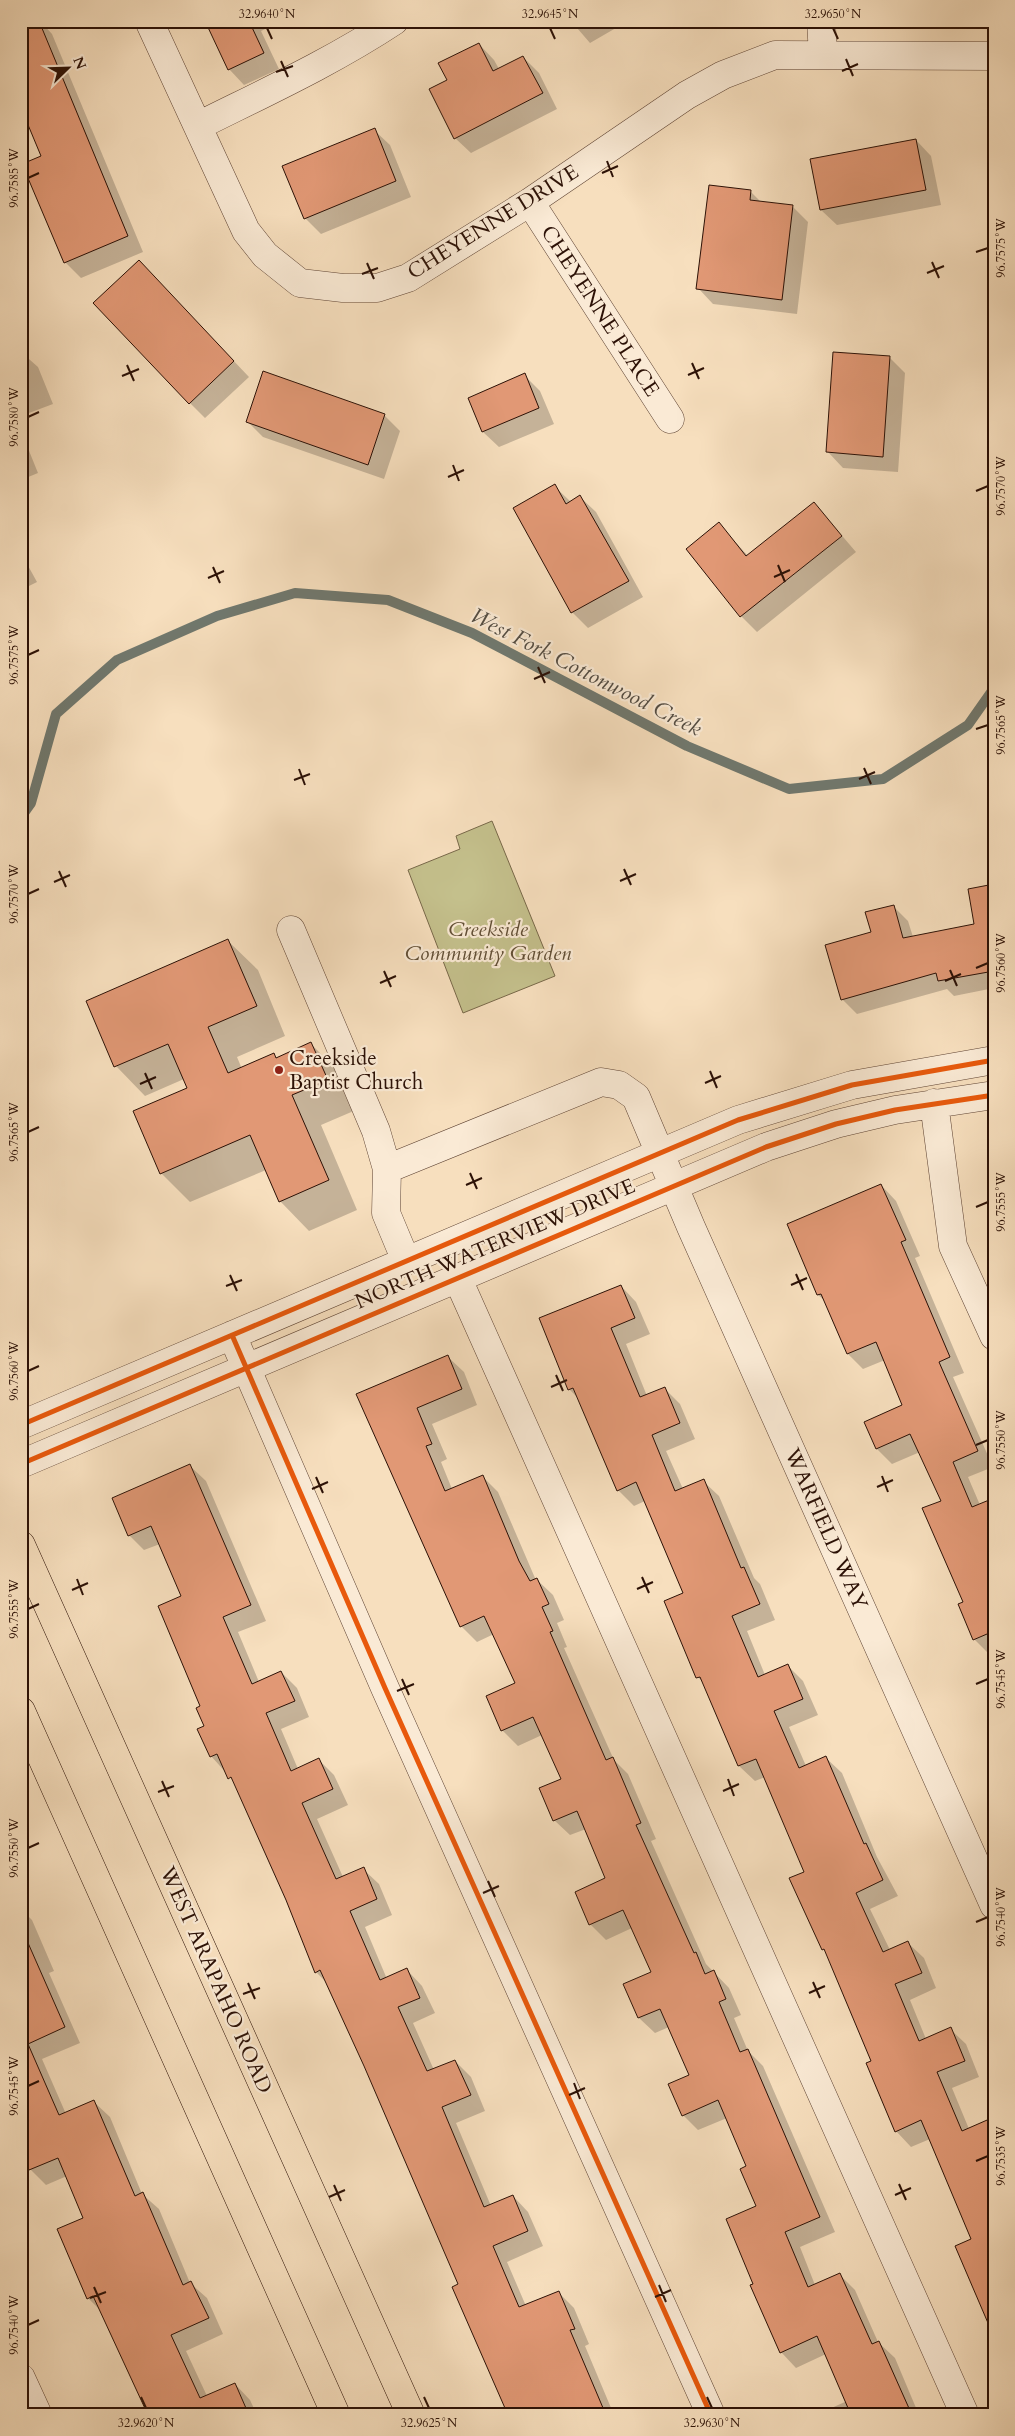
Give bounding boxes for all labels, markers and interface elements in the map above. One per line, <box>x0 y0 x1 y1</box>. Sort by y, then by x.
text: 32.9640°N <box>239 6 296 22</box>
text: 32.9645°N <box>522 6 579 22</box>
text: 32.9650°N <box>805 6 862 22</box>
north arrow <box>42 42 92 92</box>
text: N <box>68 54 91 72</box>
text: 96.7585°W <box>6 148 22 208</box>
street label: CHEYENNE DRIVE <box>402 158 584 286</box>
text: 96.7575°W <box>993 218 1009 278</box>
street label: CHEYENNE PLACE <box>534 220 666 402</box>
text: 96.7580°W <box>6 387 22 447</box>
text: 96.7570°W <box>993 456 1009 516</box>
water label: West Fork Cottonwood Creek <box>465 601 707 744</box>
text: 96.7575°W <box>6 625 22 685</box>
text: 96.7565°W <box>993 695 1009 755</box>
text: 96.7570°W <box>6 864 22 924</box>
park label: Creekside Community Garden <box>405 915 572 968</box>
text: 96.7560°W <box>993 933 1009 993</box>
place label: Creekside Baptist Church <box>289 1044 424 1097</box>
marker: Creekside Baptist Church <box>273 1064 285 1076</box>
text: 96.7565°W <box>6 1102 22 1162</box>
street label: NORTH WATERVIEW DRIVE <box>350 1172 640 1316</box>
text: 96.7555°W <box>993 1172 1009 1232</box>
text: 96.7560°W <box>6 1341 22 1401</box>
text: 96.7550°W <box>993 1410 1009 1470</box>
street label: WARFIELD WAY <box>777 1443 875 1615</box>
text: 96.7555°W <box>6 1579 22 1639</box>
text: 96.7545°W <box>993 1649 1009 1709</box>
text: 96.7550°W <box>6 1818 22 1878</box>
street label: WEST ARAPAHO ROAD <box>152 1861 279 2098</box>
text: 96.7540°W <box>993 1887 1009 1947</box>
text: 96.7545°W <box>6 2056 22 2116</box>
text: 96.7535°W <box>993 2126 1009 2186</box>
text: 96.7540°W <box>6 2295 22 2355</box>
text: 32.9620°N <box>118 2415 175 2431</box>
text: 32.9625°N <box>401 2415 458 2431</box>
text: 32.9630°N <box>684 2415 741 2431</box>

